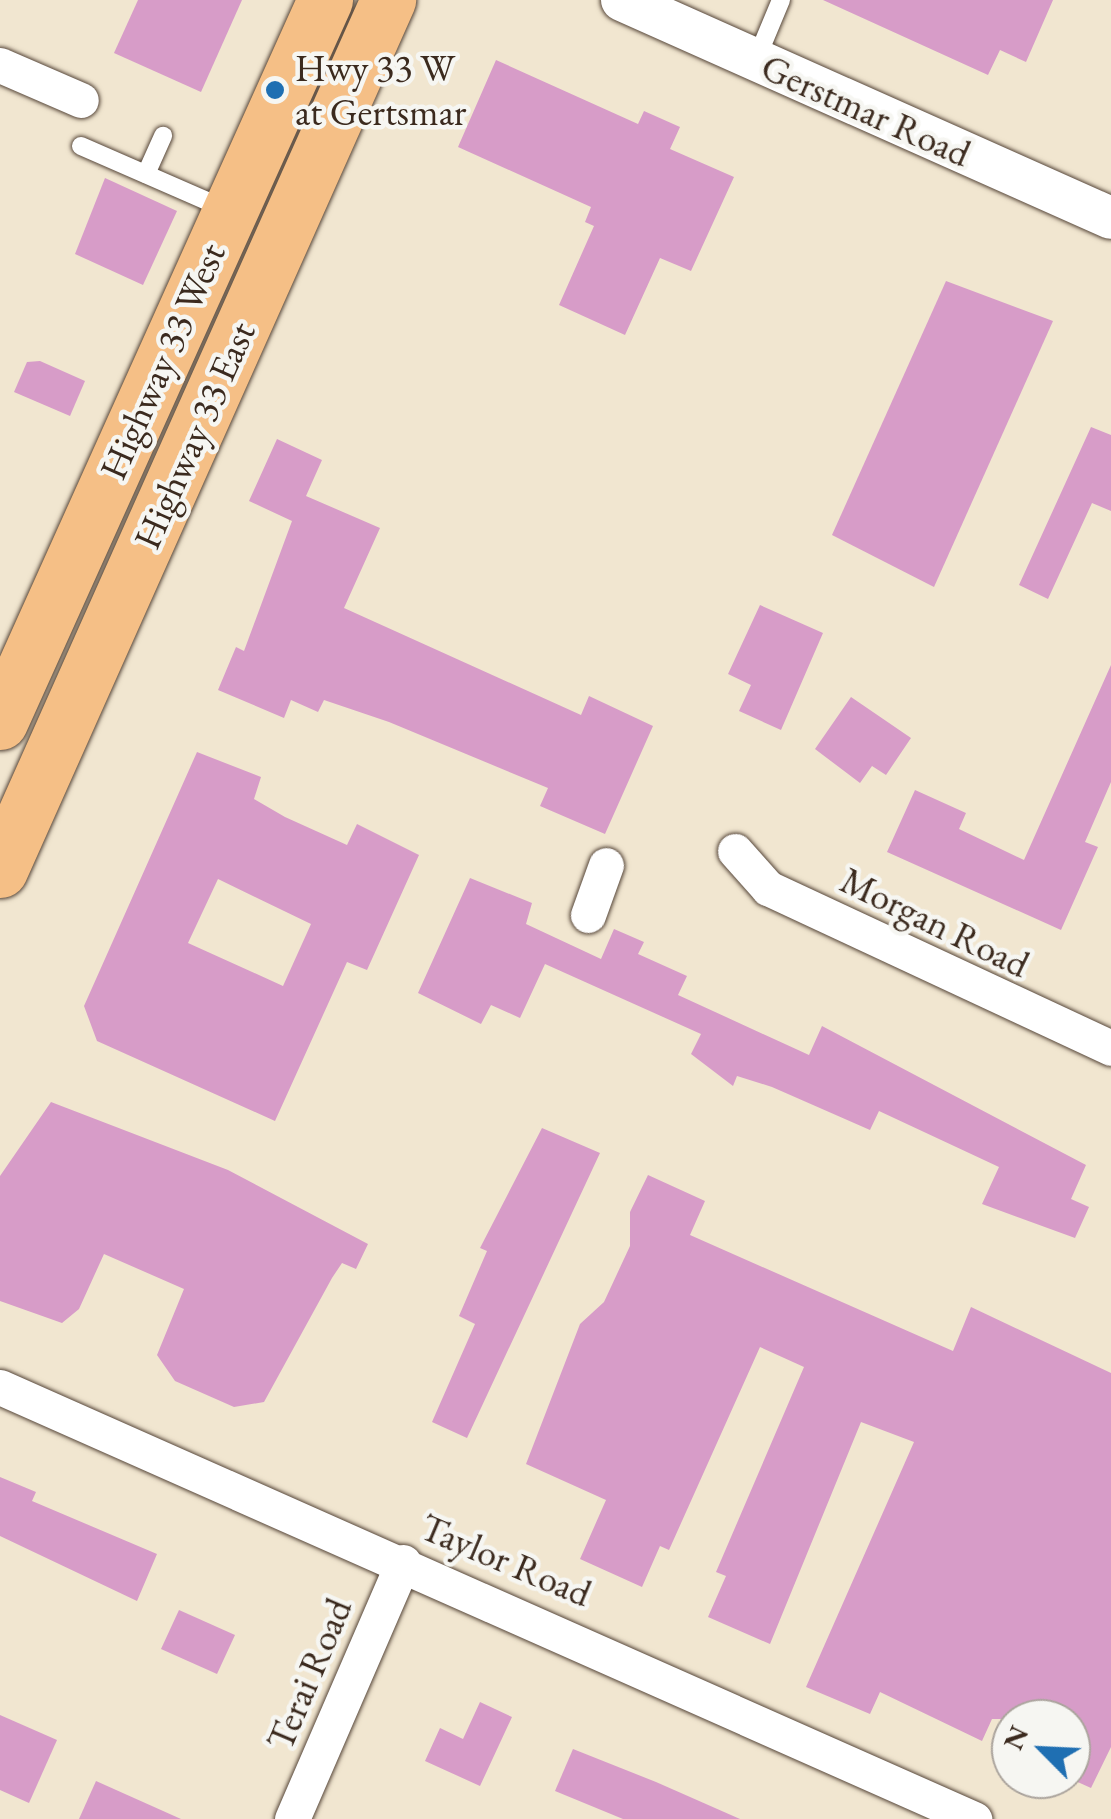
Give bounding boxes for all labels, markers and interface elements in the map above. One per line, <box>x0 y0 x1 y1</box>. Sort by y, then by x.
street label: Gerstmar Road <box>754 44 978 176</box>
place label: Hwy 33 W at Gertsmar <box>295 45 467 134</box>
marker: Hwy 33 W at Gertsmar <box>264 79 286 101</box>
street label: Highway 33 West <box>90 236 234 486</box>
street label: Highway 33 East <box>124 314 264 556</box>
street label: Morgan Road <box>833 857 1037 987</box>
street label: Taylor Road <box>414 1504 598 1616</box>
street label: Terai Road <box>257 1591 361 1757</box>
north arrow <box>991 1699 1091 1799</box>
text: N <box>994 1720 1036 1755</box>

